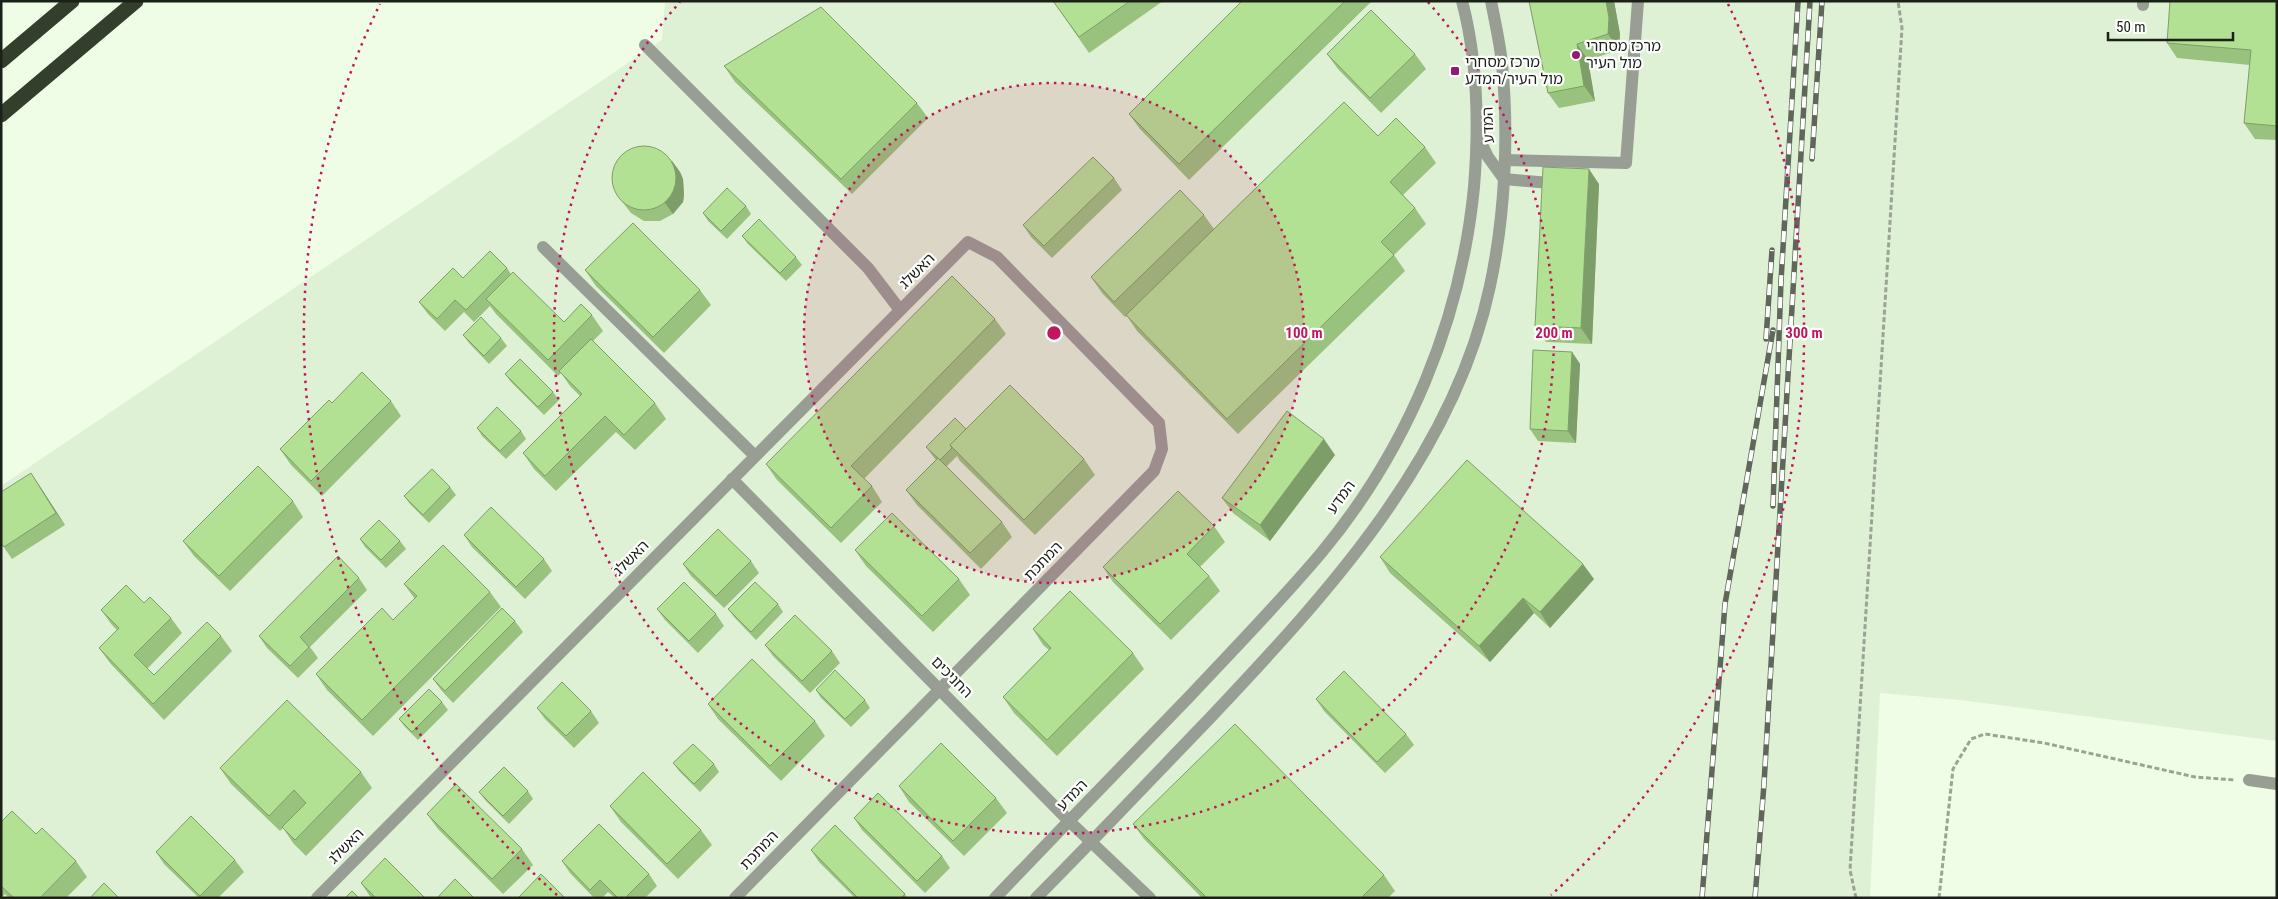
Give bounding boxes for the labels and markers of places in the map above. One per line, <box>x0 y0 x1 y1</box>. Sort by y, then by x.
place label: מרכז מסחרי מול העיר <box>1586 37 1661 72</box>
marker: מרכז מסחרי מול העיר <box>1570 49 1582 61</box>
place label: מרכז מסחרי מול העיר/המדע <box>1465 53 1563 88</box>
marker: מרכז מסחרי מול העיר/המדע <box>1449 65 1461 77</box>
centre of rings <box>1045 324 1063 342</box>

